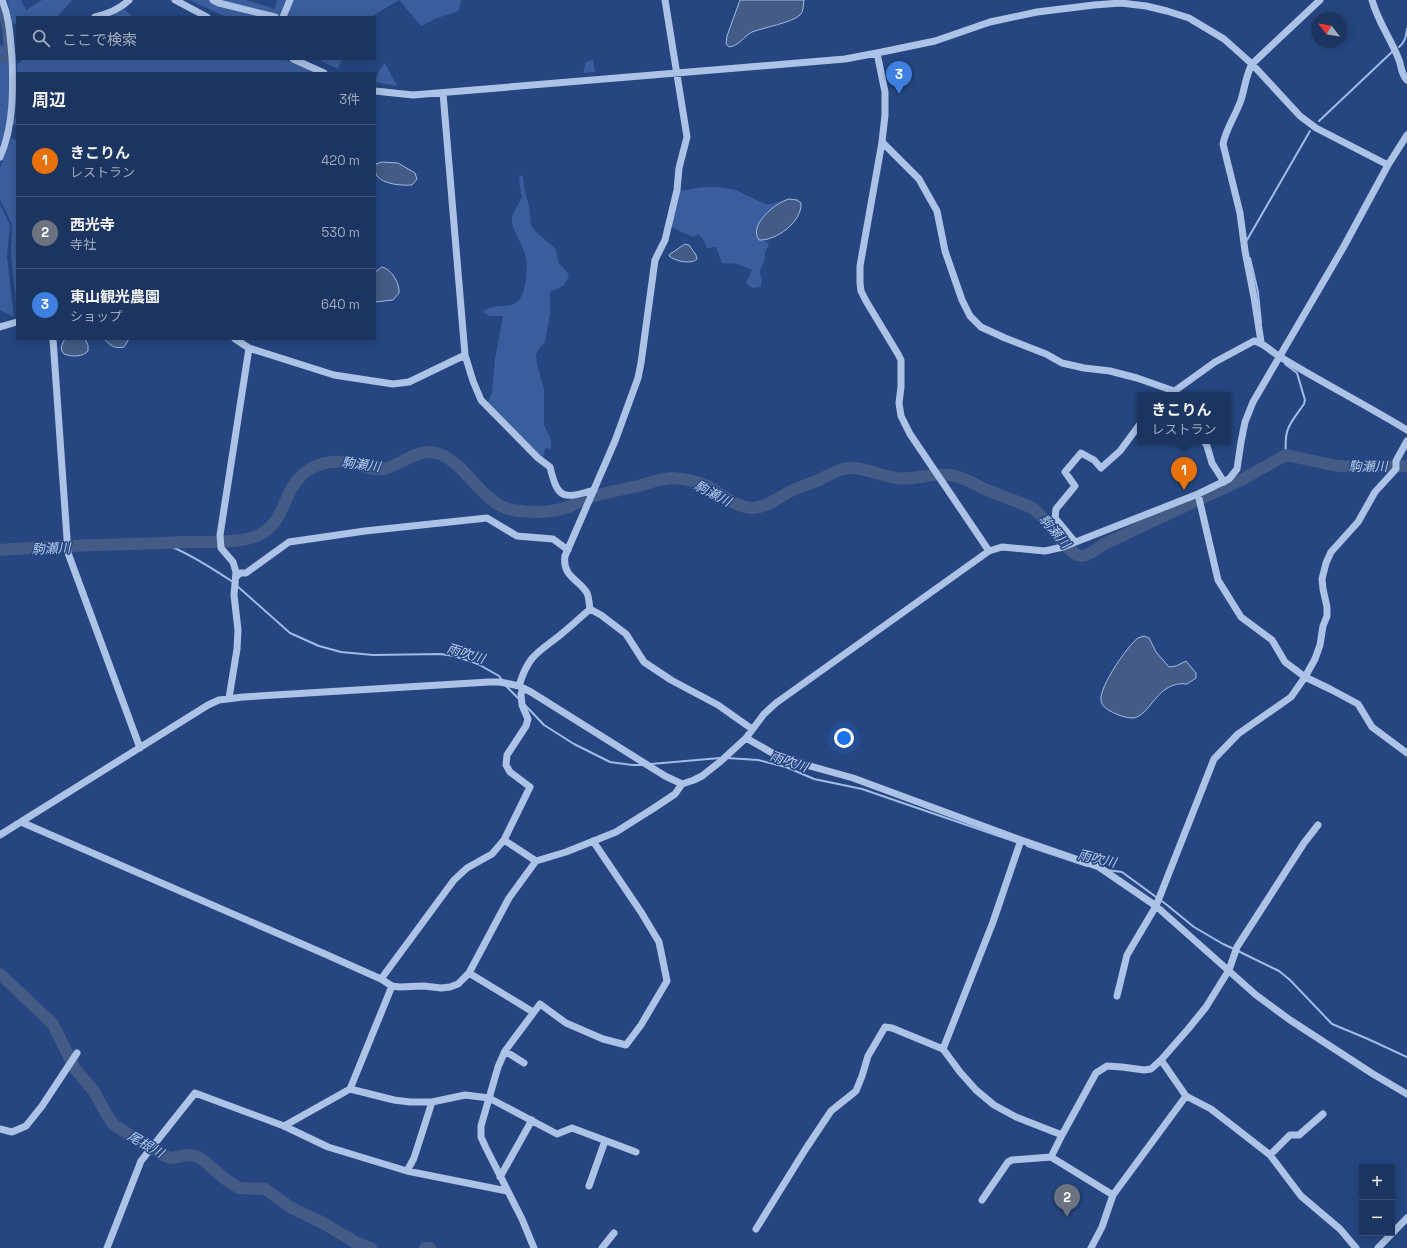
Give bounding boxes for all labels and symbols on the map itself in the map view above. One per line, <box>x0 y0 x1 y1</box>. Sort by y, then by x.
north arrow <box>1311 12 1347 48</box>
pin: 3 <box>886 61 912 94</box>
water label: 駒瀬川 <box>340 453 383 476</box>
pin: 1 <box>1171 457 1197 490</box>
water label: 駒瀬川 <box>1348 458 1389 475</box>
water label: 駒瀬川 <box>692 477 736 511</box>
water label: 駒瀬川 <box>1035 511 1075 553</box>
water label: 駒瀬川 <box>31 539 73 558</box>
water label: 雨吹川 <box>445 640 489 668</box>
your location <box>834 728 854 748</box>
water label: 雨吹川 <box>768 747 812 777</box>
water label: 雨吹川 <box>1076 846 1120 872</box>
water label: 尾根川 <box>125 1127 169 1163</box>
pin: 2 <box>1054 1184 1080 1217</box>

